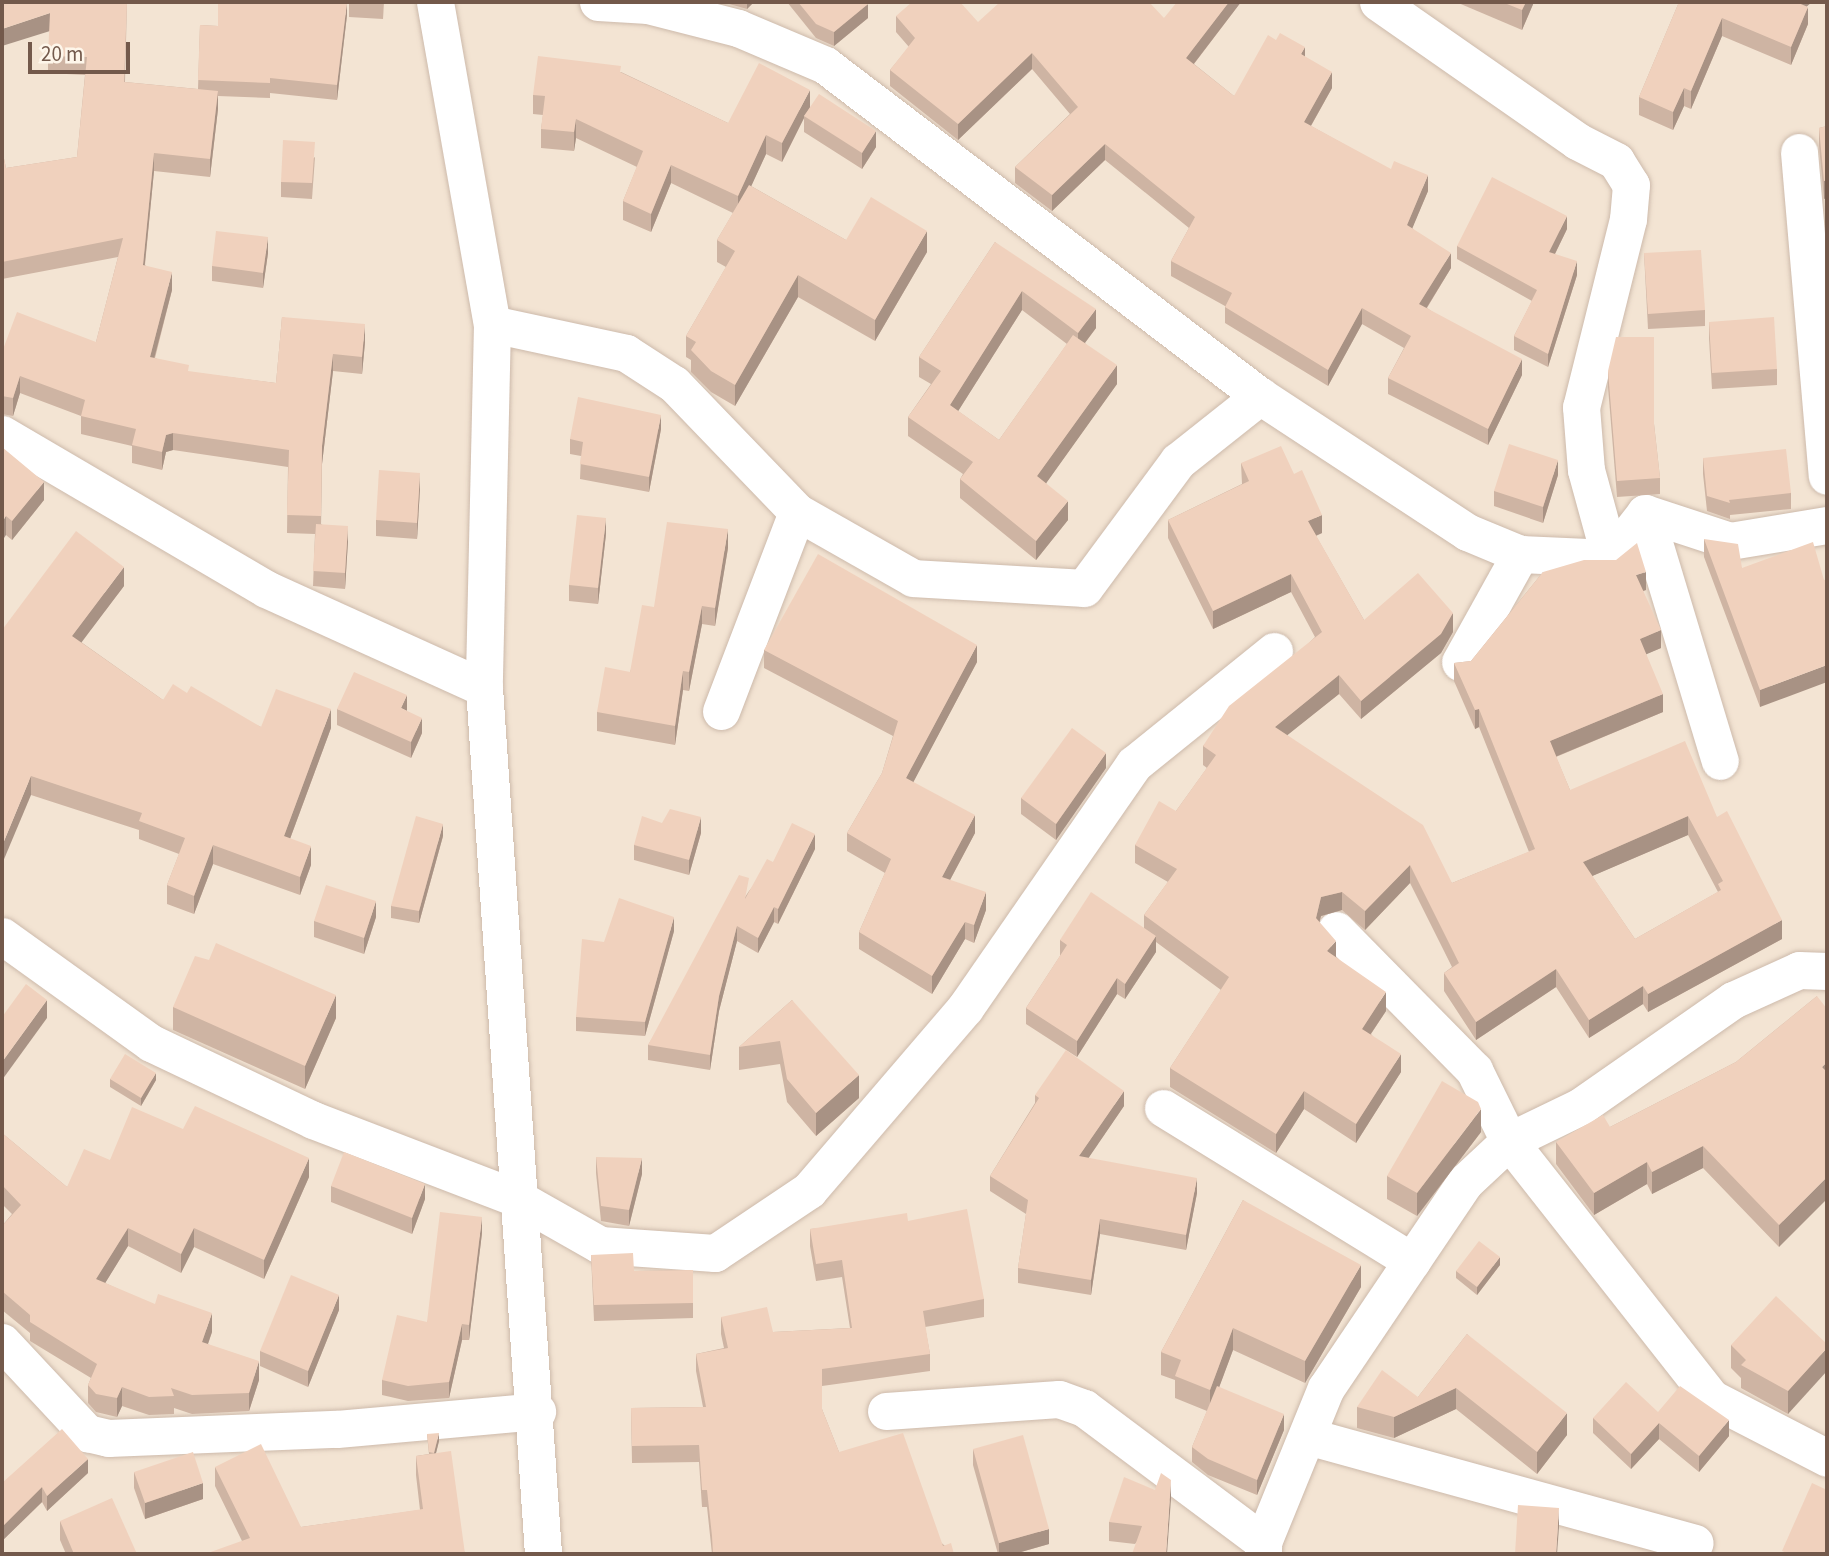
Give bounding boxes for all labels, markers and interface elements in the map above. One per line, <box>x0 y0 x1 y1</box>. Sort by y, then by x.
scale bar <box>32 28 133 72</box>
text: 20 m <box>41 39 83 69</box>

